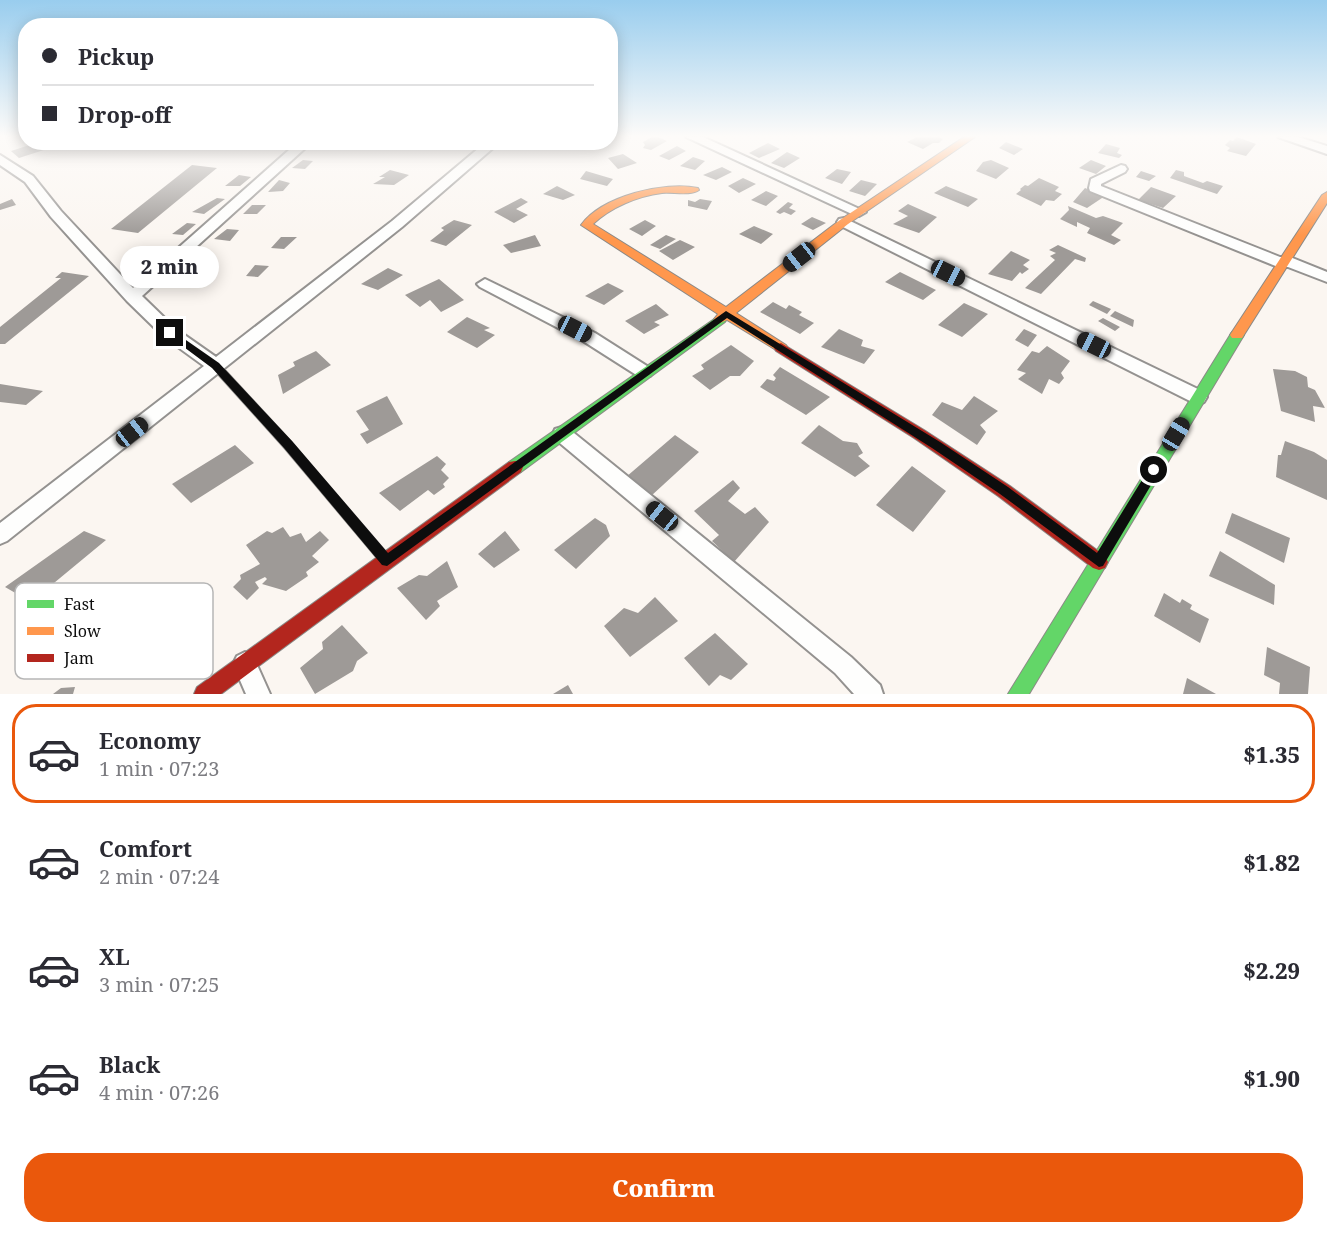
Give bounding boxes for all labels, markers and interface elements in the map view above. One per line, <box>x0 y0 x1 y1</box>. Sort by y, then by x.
text: Pickup <box>78 41 154 71</box>
text: Drop-off <box>78 99 171 129</box>
car <box>779 239 819 275</box>
callout: 2 min <box>120 246 219 288</box>
text: 2 min <box>141 253 198 280</box>
car <box>928 257 968 289</box>
car <box>555 313 595 345</box>
route end <box>156 319 183 346</box>
car <box>1074 329 1114 361</box>
car <box>112 414 152 450</box>
car <box>1159 414 1193 454</box>
route start <box>1140 456 1167 483</box>
car <box>642 498 682 534</box>
legend <box>15 583 213 679</box>
text: Fast <box>64 593 95 615</box>
text: Slow <box>64 620 101 642</box>
text: Jam <box>63 647 94 669</box>
text: Economy <box>99 725 201 755</box>
icon: car <box>27 727 81 781</box>
text: $1.35 <box>1243 739 1300 769</box>
text: 1 min · 07:23 <box>99 755 219 782</box>
text: Comfort <box>99 833 192 863</box>
icon: car <box>27 835 81 889</box>
text: $1.82 <box>1243 847 1300 877</box>
text: 2 min · 07:24 <box>99 863 219 890</box>
text: XL <box>99 941 130 971</box>
icon: car <box>27 943 81 997</box>
text: $2.29 <box>1243 955 1300 985</box>
text: 3 min · 07:25 <box>99 971 219 998</box>
text: Black <box>99 1049 160 1079</box>
icon: car <box>27 1051 81 1105</box>
text: $1.90 <box>1243 1063 1300 1093</box>
text: 4 min · 07:26 <box>99 1079 219 1106</box>
button: Confirm <box>24 1153 1303 1222</box>

